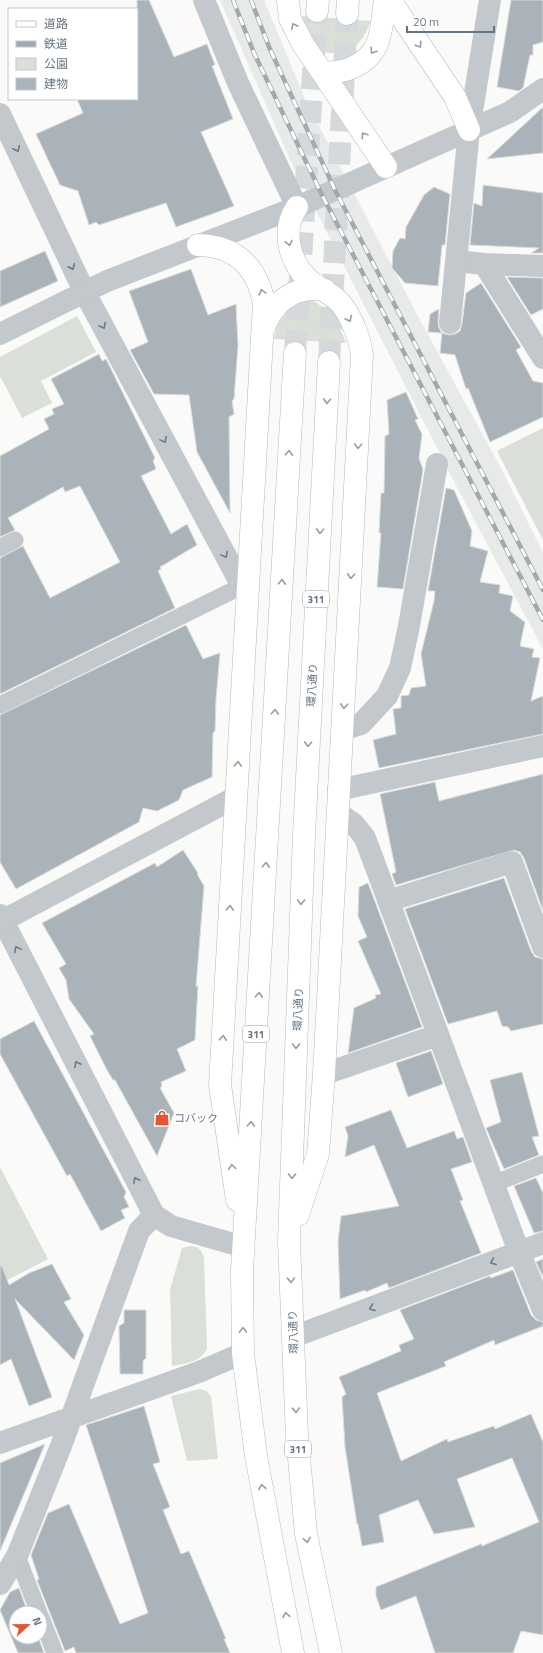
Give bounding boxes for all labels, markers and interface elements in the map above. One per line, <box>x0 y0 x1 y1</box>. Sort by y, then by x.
legend <box>8 8 138 100</box>
scale bar <box>407 8 494 34</box>
text: 20 m <box>413 12 439 31</box>
text: 道路 <box>44 14 68 33</box>
one-way arrow <box>291 22 299 30</box>
text: 鉄道 <box>44 34 68 53</box>
one-way arrow <box>414 41 422 48</box>
one-way arrow <box>370 47 378 54</box>
text: 公園 <box>44 54 68 73</box>
text: 建物 <box>44 74 68 93</box>
one-way arrow <box>362 132 369 139</box>
one-way arrow <box>12 145 20 152</box>
one-way arrow <box>285 240 293 247</box>
one-way arrow <box>67 262 75 270</box>
one-way arrow <box>258 288 266 295</box>
one-way arrow <box>344 315 352 322</box>
one-way arrow <box>98 322 105 329</box>
one-way arrow <box>322 398 331 404</box>
one-way arrow <box>160 436 167 443</box>
one-way arrow <box>353 443 362 449</box>
one-way arrow <box>285 450 294 456</box>
one-way arrow <box>316 528 324 534</box>
one-way arrow <box>221 551 228 558</box>
one-way arrow <box>346 573 355 579</box>
one-way arrow <box>278 579 286 585</box>
road number: 311 <box>303 591 329 607</box>
street label: 環八通り <box>303 663 321 707</box>
one-way arrow <box>339 703 348 709</box>
one-way arrow <box>270 709 279 715</box>
one-way arrow <box>304 741 313 747</box>
one-way arrow <box>233 761 242 767</box>
one-way arrow <box>262 862 271 868</box>
one-way arrow <box>297 899 306 905</box>
one-way arrow <box>226 905 234 911</box>
one-way arrow <box>15 946 22 953</box>
street label: 環八通り <box>289 987 307 1031</box>
one-way arrow <box>254 992 263 998</box>
road number: 311 <box>243 1026 269 1042</box>
one-way arrow <box>219 1035 227 1041</box>
one-way arrow <box>292 1043 300 1049</box>
one-way arrow <box>74 1061 82 1069</box>
shop icon: コバック <box>153 1109 171 1127</box>
place label: コバック <box>174 1110 218 1126</box>
one-way arrow <box>246 1121 255 1127</box>
one-way arrow <box>228 1164 237 1170</box>
one-way arrow <box>287 1173 296 1179</box>
one-way arrow <box>134 1177 141 1184</box>
one-way arrow <box>490 1257 497 1265</box>
one-way arrow <box>287 1277 295 1283</box>
one-way arrow <box>368 1303 375 1311</box>
street label: 環八通り <box>284 1310 302 1354</box>
one-way arrow <box>239 1327 247 1333</box>
one-way arrow <box>292 1407 300 1413</box>
road number: 311 <box>285 1441 311 1457</box>
one-way arrow <box>258 1484 266 1490</box>
one-way arrow <box>303 1536 311 1543</box>
north arrow <box>8 1605 48 1645</box>
one-way arrow <box>282 1612 290 1618</box>
text: N <box>28 1615 46 1628</box>

